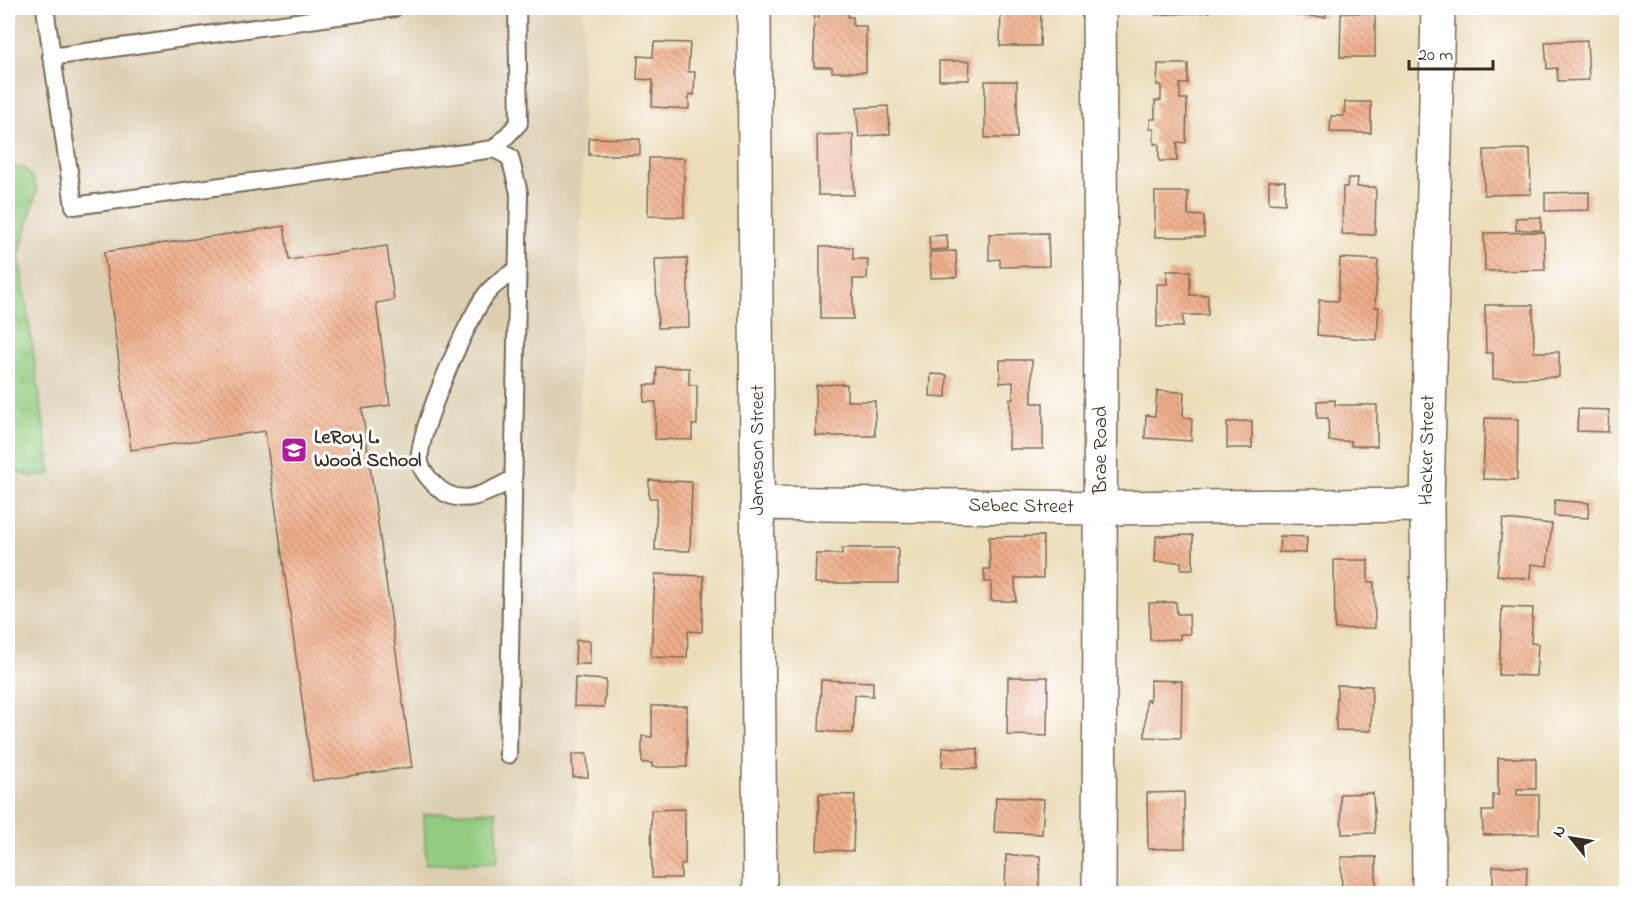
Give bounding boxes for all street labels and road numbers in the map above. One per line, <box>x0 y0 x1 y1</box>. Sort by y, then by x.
street label: Jameson Street <box>744 384 773 515</box>
street label: Hacker Street <box>1413 394 1443 506</box>
street label: Brae Road <box>1087 406 1116 495</box>
street label: Sebec Street <box>968 492 1074 522</box>

